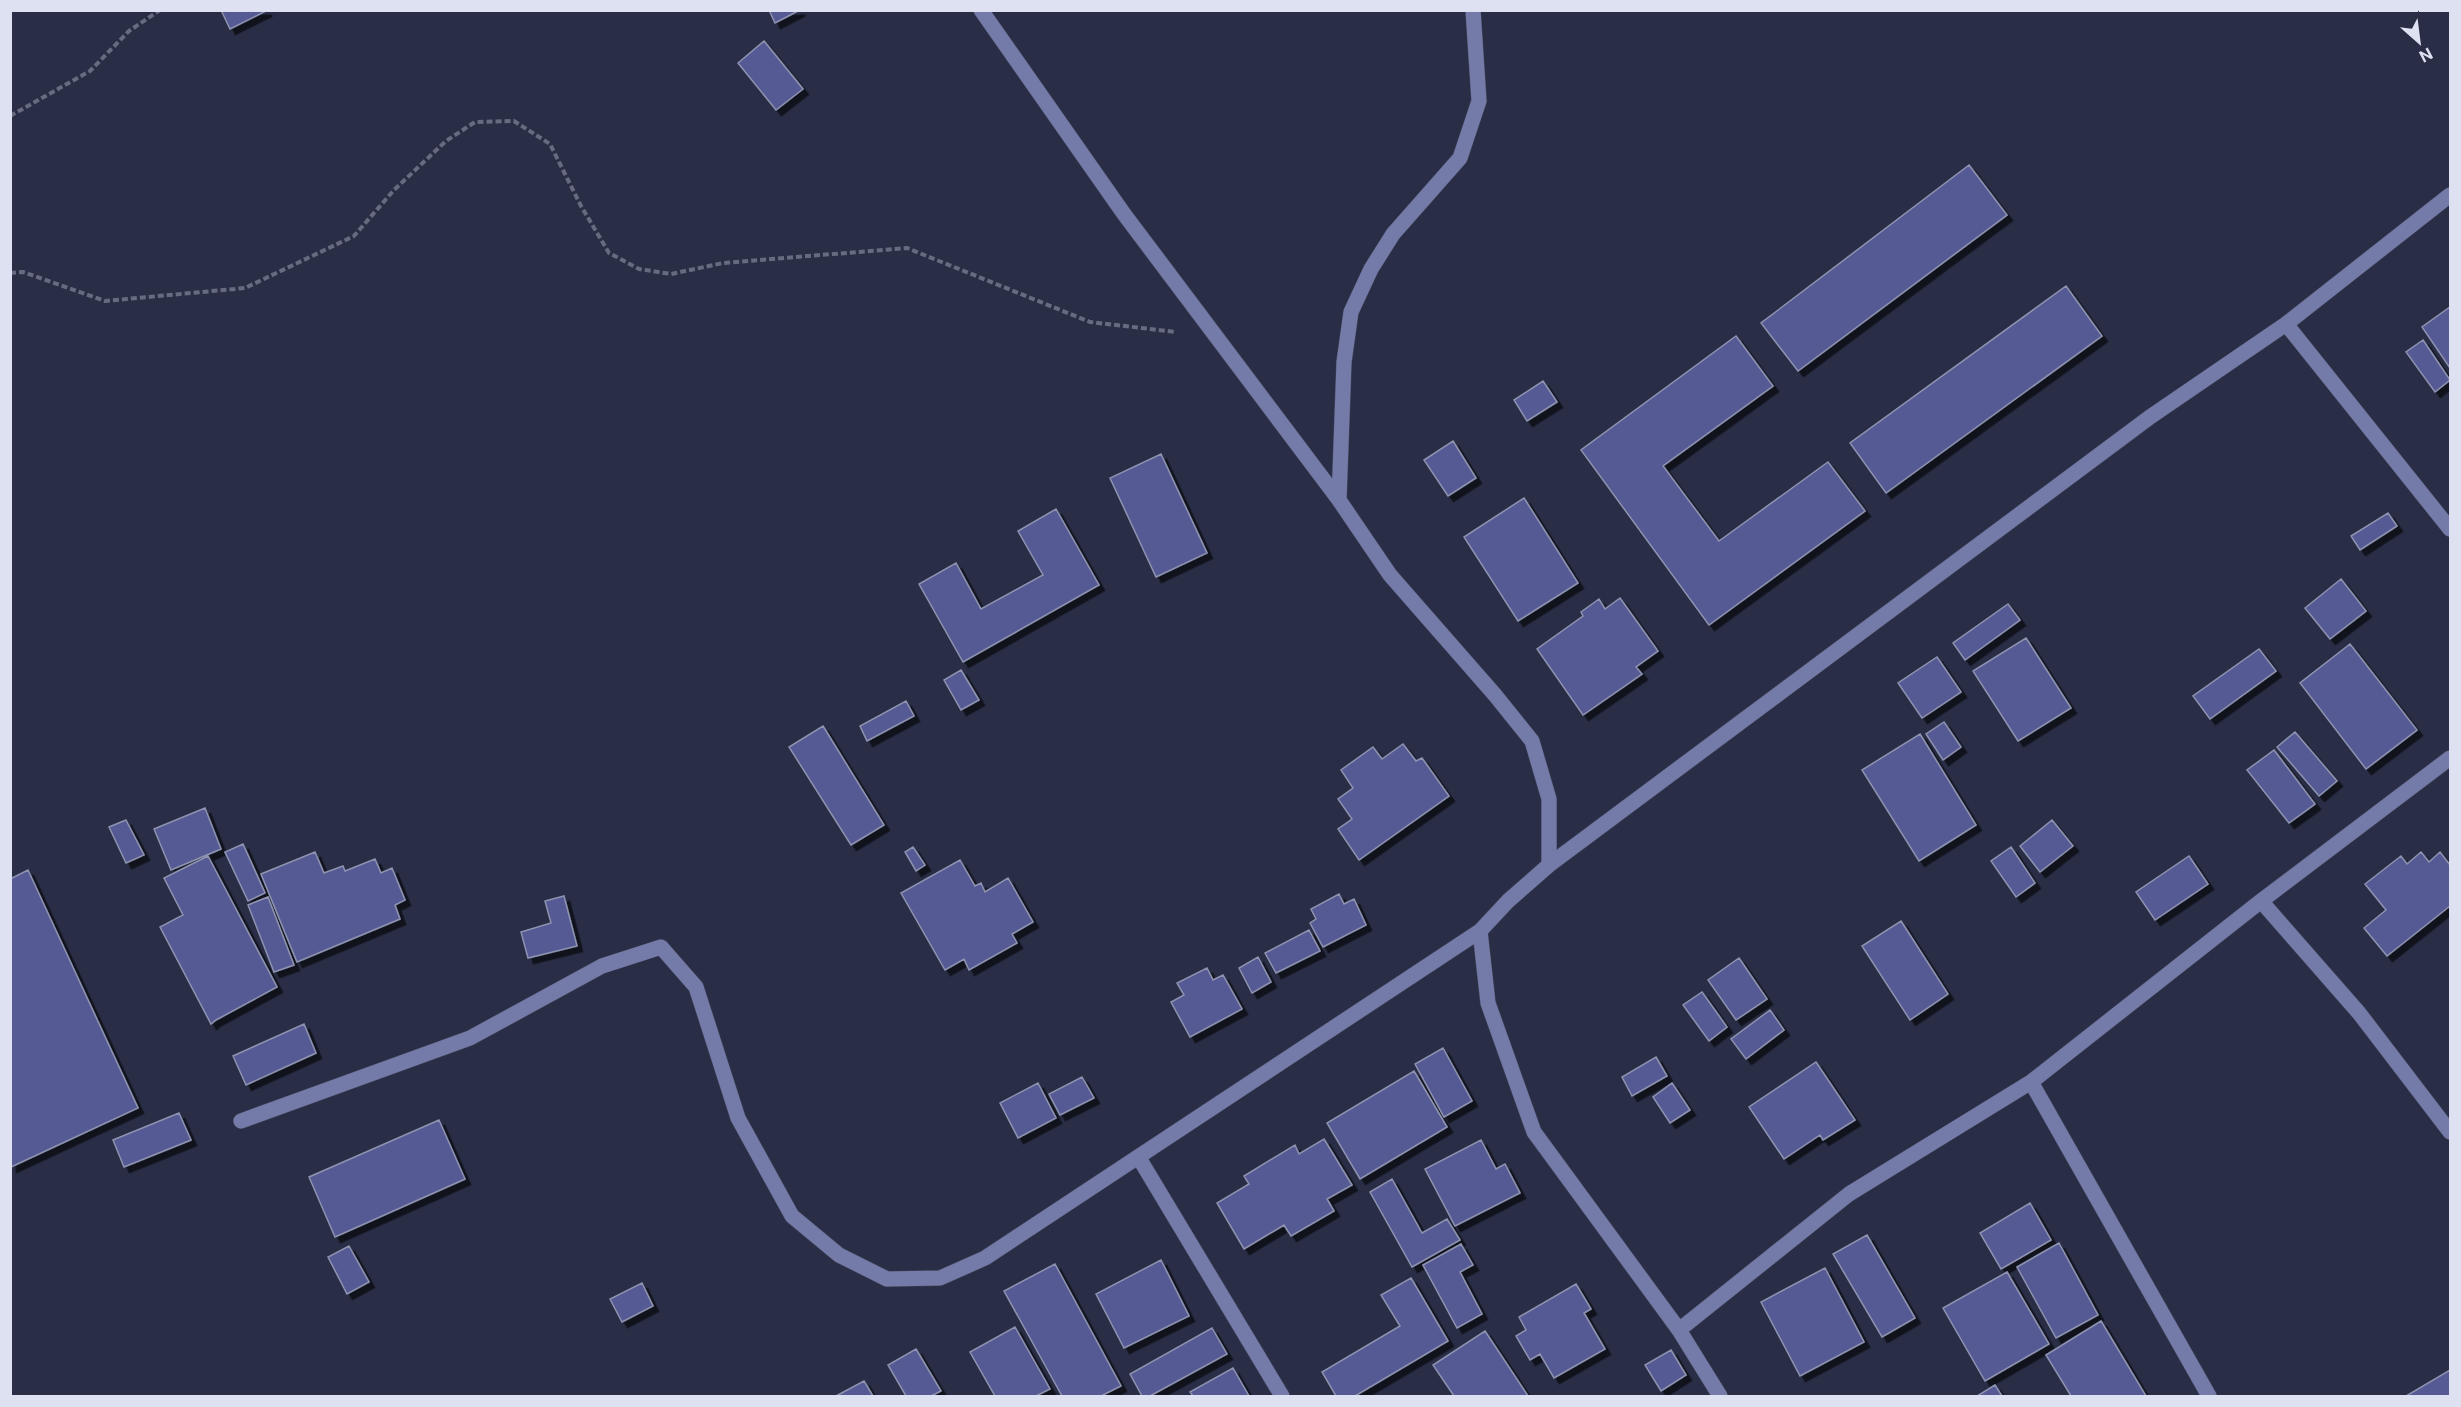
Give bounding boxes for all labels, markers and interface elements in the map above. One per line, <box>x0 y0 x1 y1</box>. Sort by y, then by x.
north arrow <box>2389 12 2449 72</box>
text: N <box>2416 43 2436 66</box>

